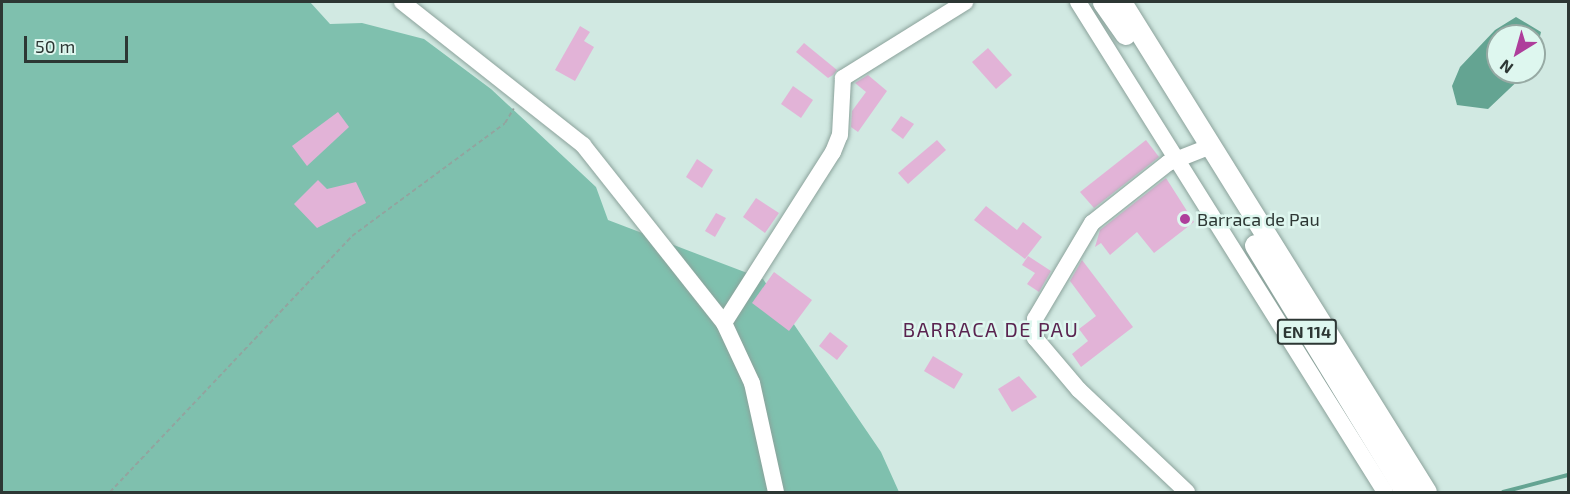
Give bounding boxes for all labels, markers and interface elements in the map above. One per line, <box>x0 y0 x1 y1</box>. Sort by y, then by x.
scale bar <box>27 24 130 62</box>
north arrow <box>1486 24 1546 84</box>
text: 50 m <box>35 35 75 57</box>
text: N <box>1496 56 1516 78</box>
place label: Barraca de Pau <box>1197 208 1320 230</box>
marker: Barraca de Pau <box>1178 212 1192 226</box>
district label: BARRACA DE PAU <box>903 317 1079 341</box>
road number: EN 114 <box>1276 319 1338 345</box>

